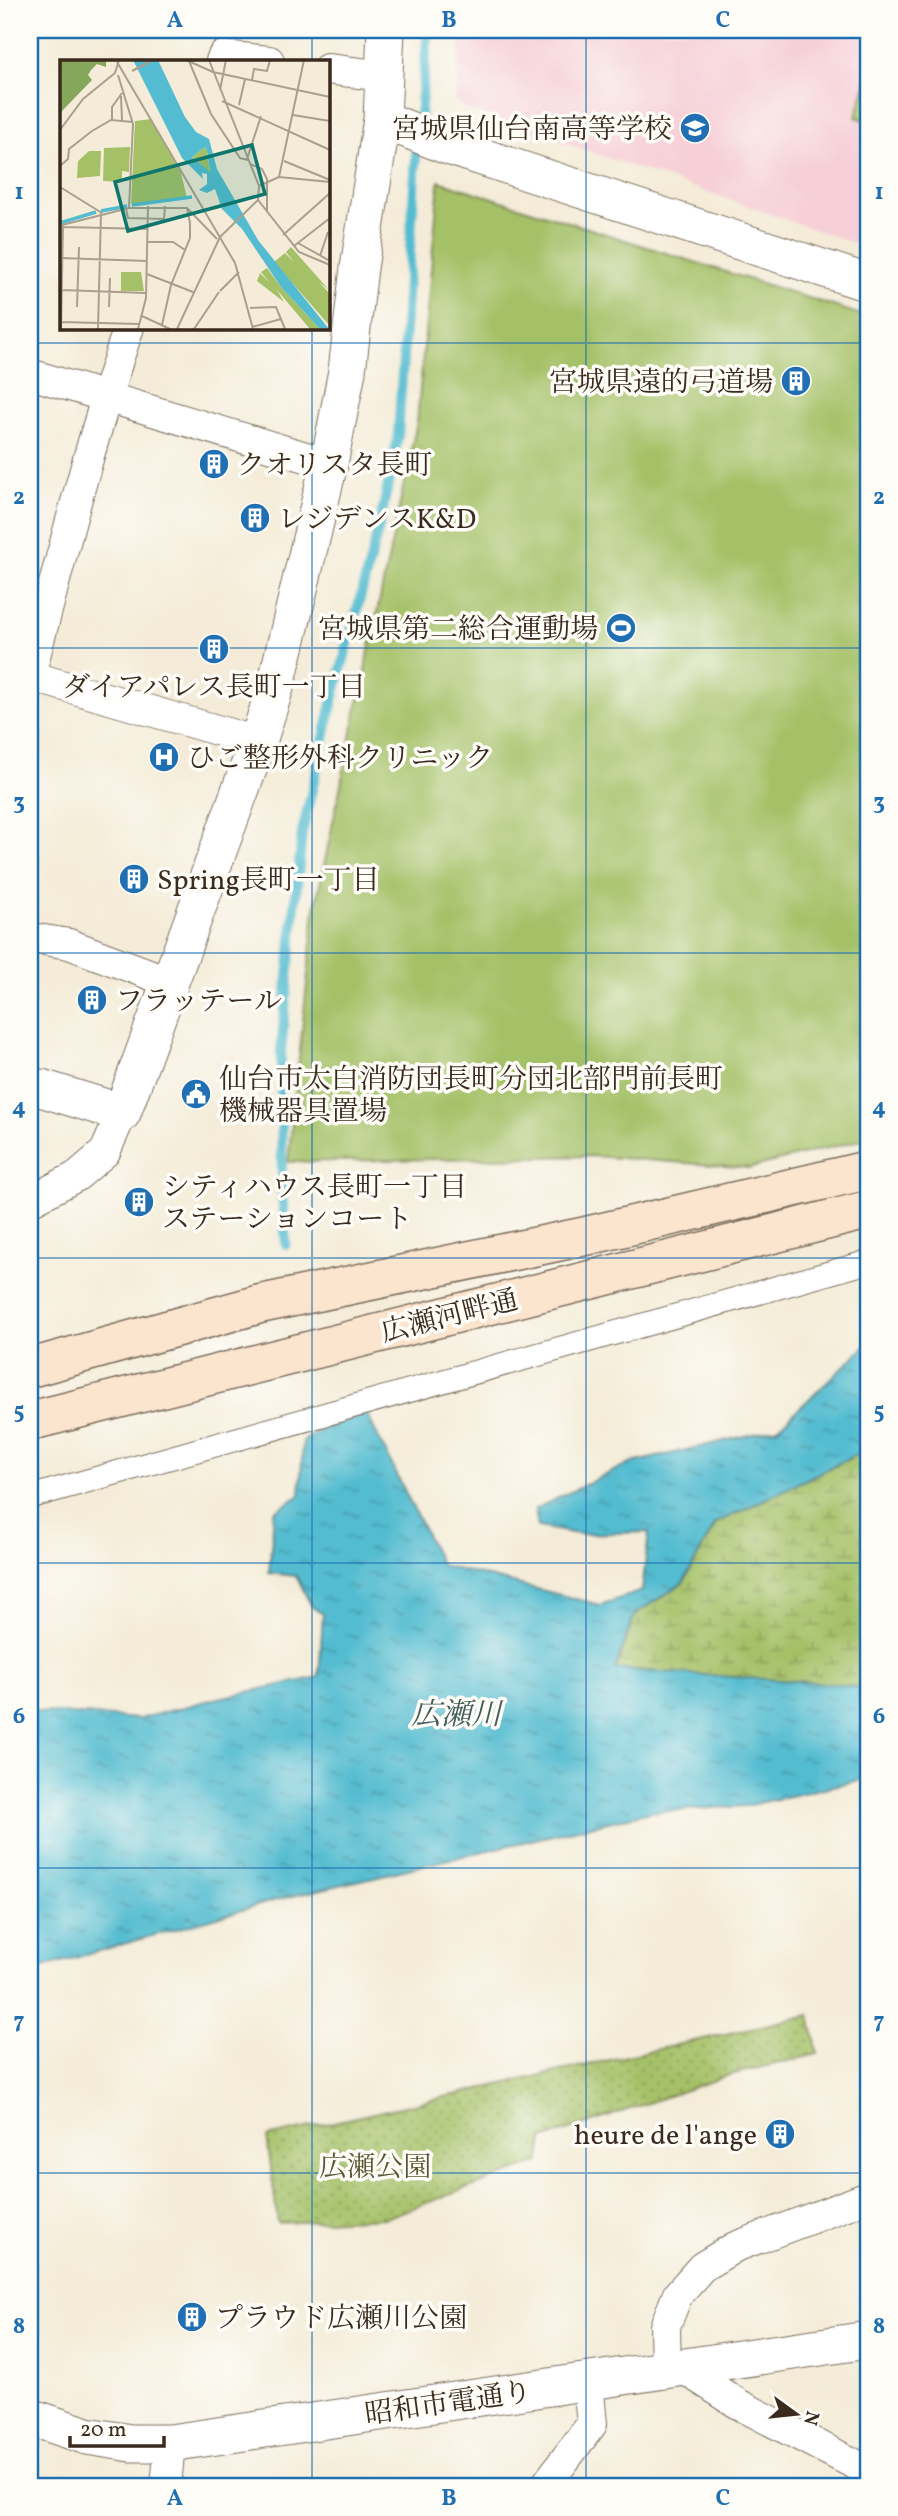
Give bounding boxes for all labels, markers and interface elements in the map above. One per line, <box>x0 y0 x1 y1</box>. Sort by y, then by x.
text: A <box>167 5 183 37</box>
text: B <box>441 5 457 37</box>
text: C <box>716 5 730 37</box>
inset map <box>60 60 329 329</box>
place label: 宮城県仙台南高等学校 <box>392 111 672 150</box>
school or university icon: 宮城県仙台南高等学校 <box>678 111 712 145</box>
text: 1 <box>14 177 24 209</box>
text: 1 <box>874 177 884 209</box>
place label: 宮城県遠的弓道場 <box>549 364 773 403</box>
building icon: 宮城県遠的弓道場 <box>779 364 813 398</box>
building icon: クオリスタ長町 <box>197 447 231 481</box>
place label: クオリスタ長町 <box>237 447 432 486</box>
text: 2 <box>13 482 25 514</box>
text: 2 <box>873 482 885 514</box>
building icon: レジデンスK&D <box>238 501 272 535</box>
place label: レジデンスK&D <box>278 501 476 540</box>
place label: 宮城県第二総合運動場 <box>318 611 598 650</box>
sports icon: 宮城県第二総合運動場 <box>604 611 638 645</box>
building icon: ダイアパレス長町一丁目 <box>197 632 231 666</box>
place label: ダイアパレス長町一丁目 <box>62 669 366 708</box>
hospital icon: ひご整形外科クリニック <box>147 740 181 774</box>
place label: ひご整形外科クリニック <box>187 740 493 779</box>
text: 3 <box>13 787 25 819</box>
text: 3 <box>873 787 885 819</box>
building icon: Spring長町一丁目 <box>117 862 151 896</box>
place label: Spring長町一丁目 <box>157 862 380 901</box>
building icon: フラッテール <box>75 983 109 1017</box>
place label: フラッテール <box>115 983 282 1022</box>
place label: 仙台市太白消防団長町分団北部門前長町 機械器具置場 <box>219 1061 723 1132</box>
public building icon: 仙台市太白消防団長町分団北部門前長町 機械器具置場 <box>179 1077 213 1111</box>
text: 4 <box>12 1092 26 1124</box>
text: 4 <box>872 1092 886 1124</box>
place label: シティハウス長町一丁目 ステーションコート <box>162 1169 467 1240</box>
building icon: シティハウス長町一丁目 ステーションコート <box>122 1185 156 1219</box>
street label: 広瀬河畔通 <box>377 1282 522 1353</box>
text: 5 <box>13 1396 25 1428</box>
text: 5 <box>873 1396 885 1428</box>
water label: 広瀬川 <box>411 1695 504 1737</box>
text: 6 <box>13 1701 25 1733</box>
text: 6 <box>873 1701 885 1733</box>
text: 7 <box>14 2006 25 2038</box>
text: 7 <box>874 2006 885 2038</box>
place label: heure de l'ange <box>574 2117 757 2156</box>
building icon: heure de l'ange <box>763 2117 797 2151</box>
park label: 広瀬公園 <box>319 2149 431 2188</box>
building icon: プラウド広瀬川公園 <box>175 2300 209 2334</box>
place label: プラウド広瀬川公園 <box>215 2300 467 2339</box>
text: 8 <box>13 2311 25 2343</box>
text: 8 <box>873 2311 885 2343</box>
street label: 昭和市電通り <box>362 2373 534 2435</box>
north arrow <box>762 2380 832 2450</box>
scale bar <box>70 2404 164 2448</box>
text: N <box>796 2408 825 2428</box>
text: 20 m <box>80 2416 126 2445</box>
text: A <box>167 2483 183 2515</box>
text: B <box>441 2483 457 2515</box>
text: C <box>716 2483 730 2515</box>

